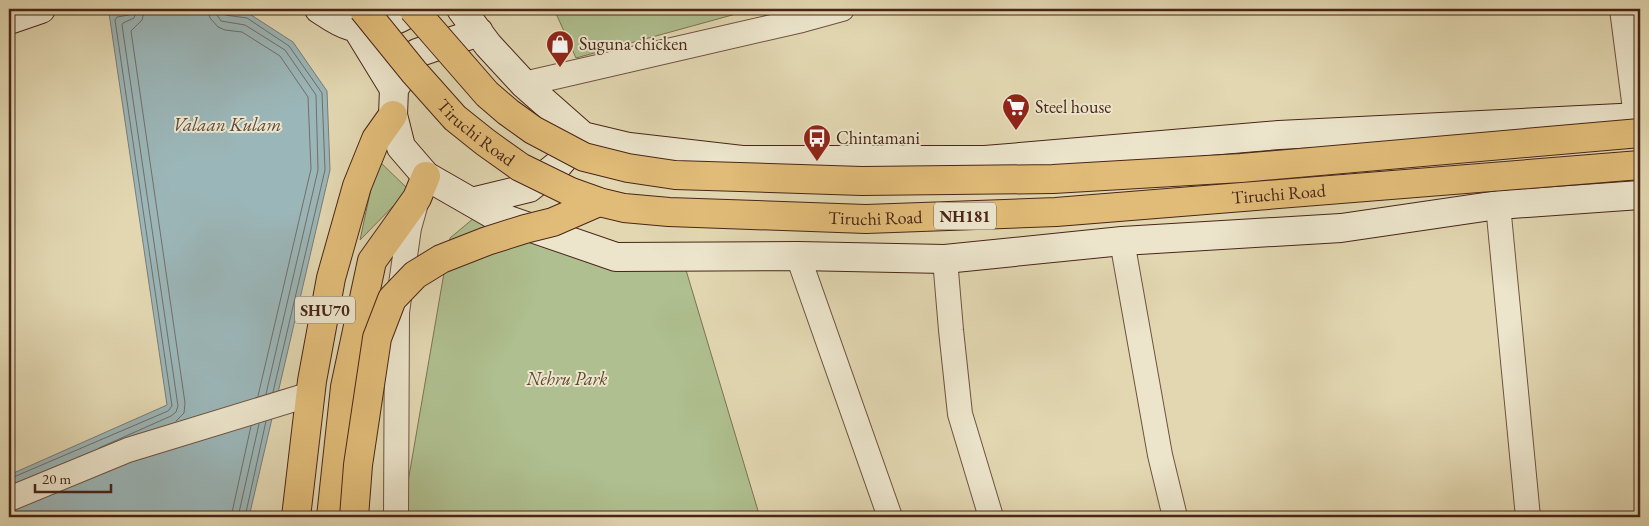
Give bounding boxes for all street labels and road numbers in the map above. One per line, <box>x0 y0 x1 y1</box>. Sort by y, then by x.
street label: Tiruchi Road <box>432 94 520 171</box>
street label: Tiruchi Road <box>1231 178 1327 209</box>
road number: NH181 <box>934 202 996 230</box>
street label: Tiruchi Road <box>828 205 924 230</box>
road number: SHU70 <box>295 296 355 324</box>

